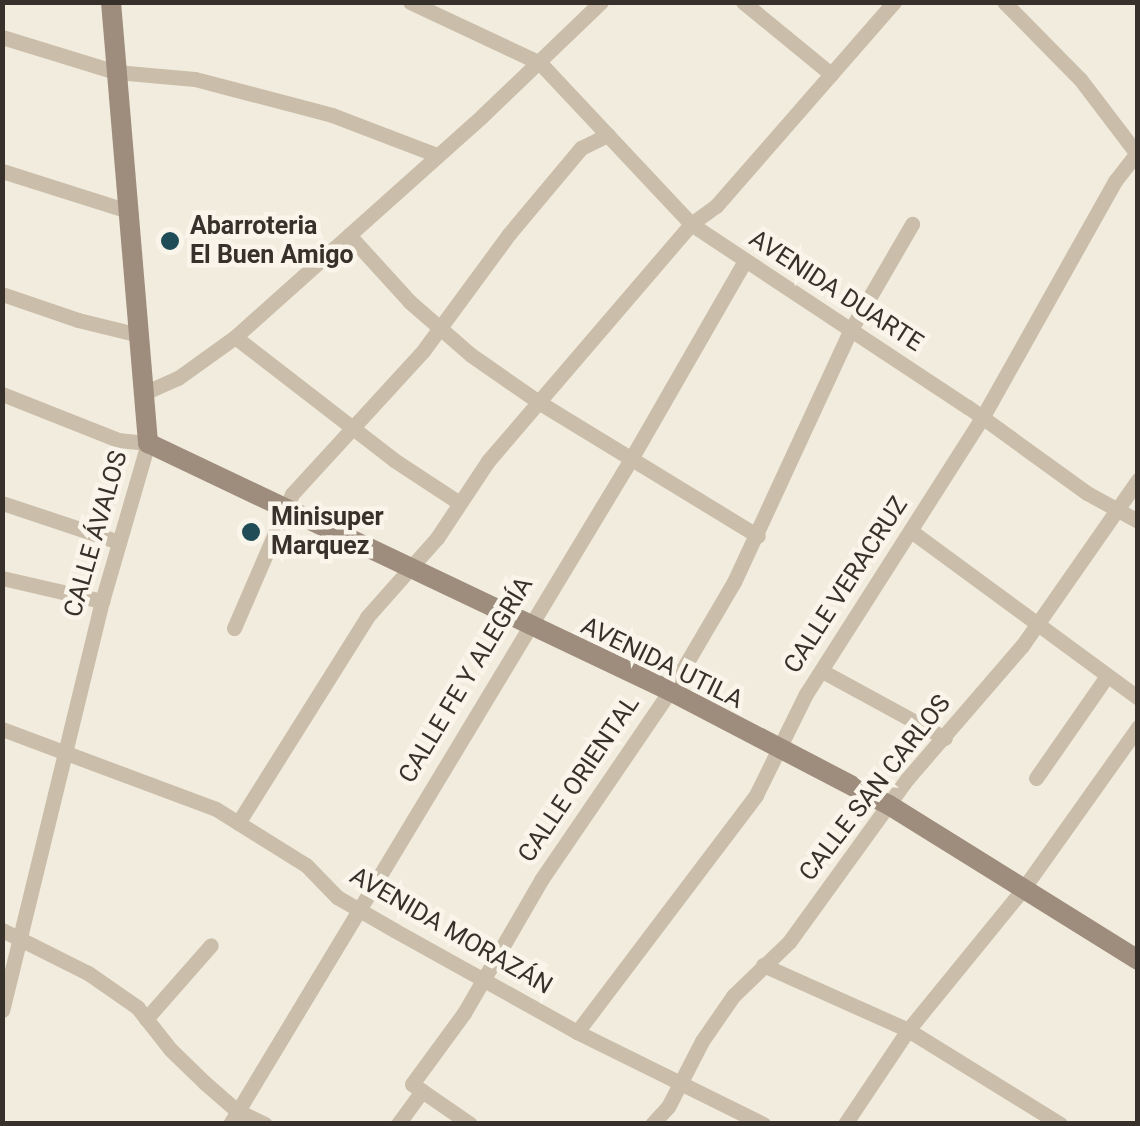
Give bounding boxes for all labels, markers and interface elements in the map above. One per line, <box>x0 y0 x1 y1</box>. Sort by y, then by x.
place label: Abarroteria El Buen Amigo <box>190 212 354 271</box>
street label: AVENIDA DUARTE <box>744 224 928 358</box>
marker: Abarroteria El Buen Amigo <box>159 230 181 252</box>
street label: CALLE ÁVALOS <box>58 448 134 620</box>
street label: CALLE VERACRUZ <box>778 491 914 679</box>
place label: Minisuper Marquez <box>271 503 384 562</box>
marker: Minisuper Marquez <box>240 521 262 543</box>
street label: CALLE FE Y ALEGRÍA <box>393 572 539 788</box>
street label: AVENIDA UTILA <box>576 611 748 715</box>
street label: CALLE SAN CARLOS <box>793 689 957 887</box>
street label: CALLE ORIENTAL <box>512 690 646 868</box>
street label: AVENIDA MORAZÁN <box>344 861 558 1001</box>

